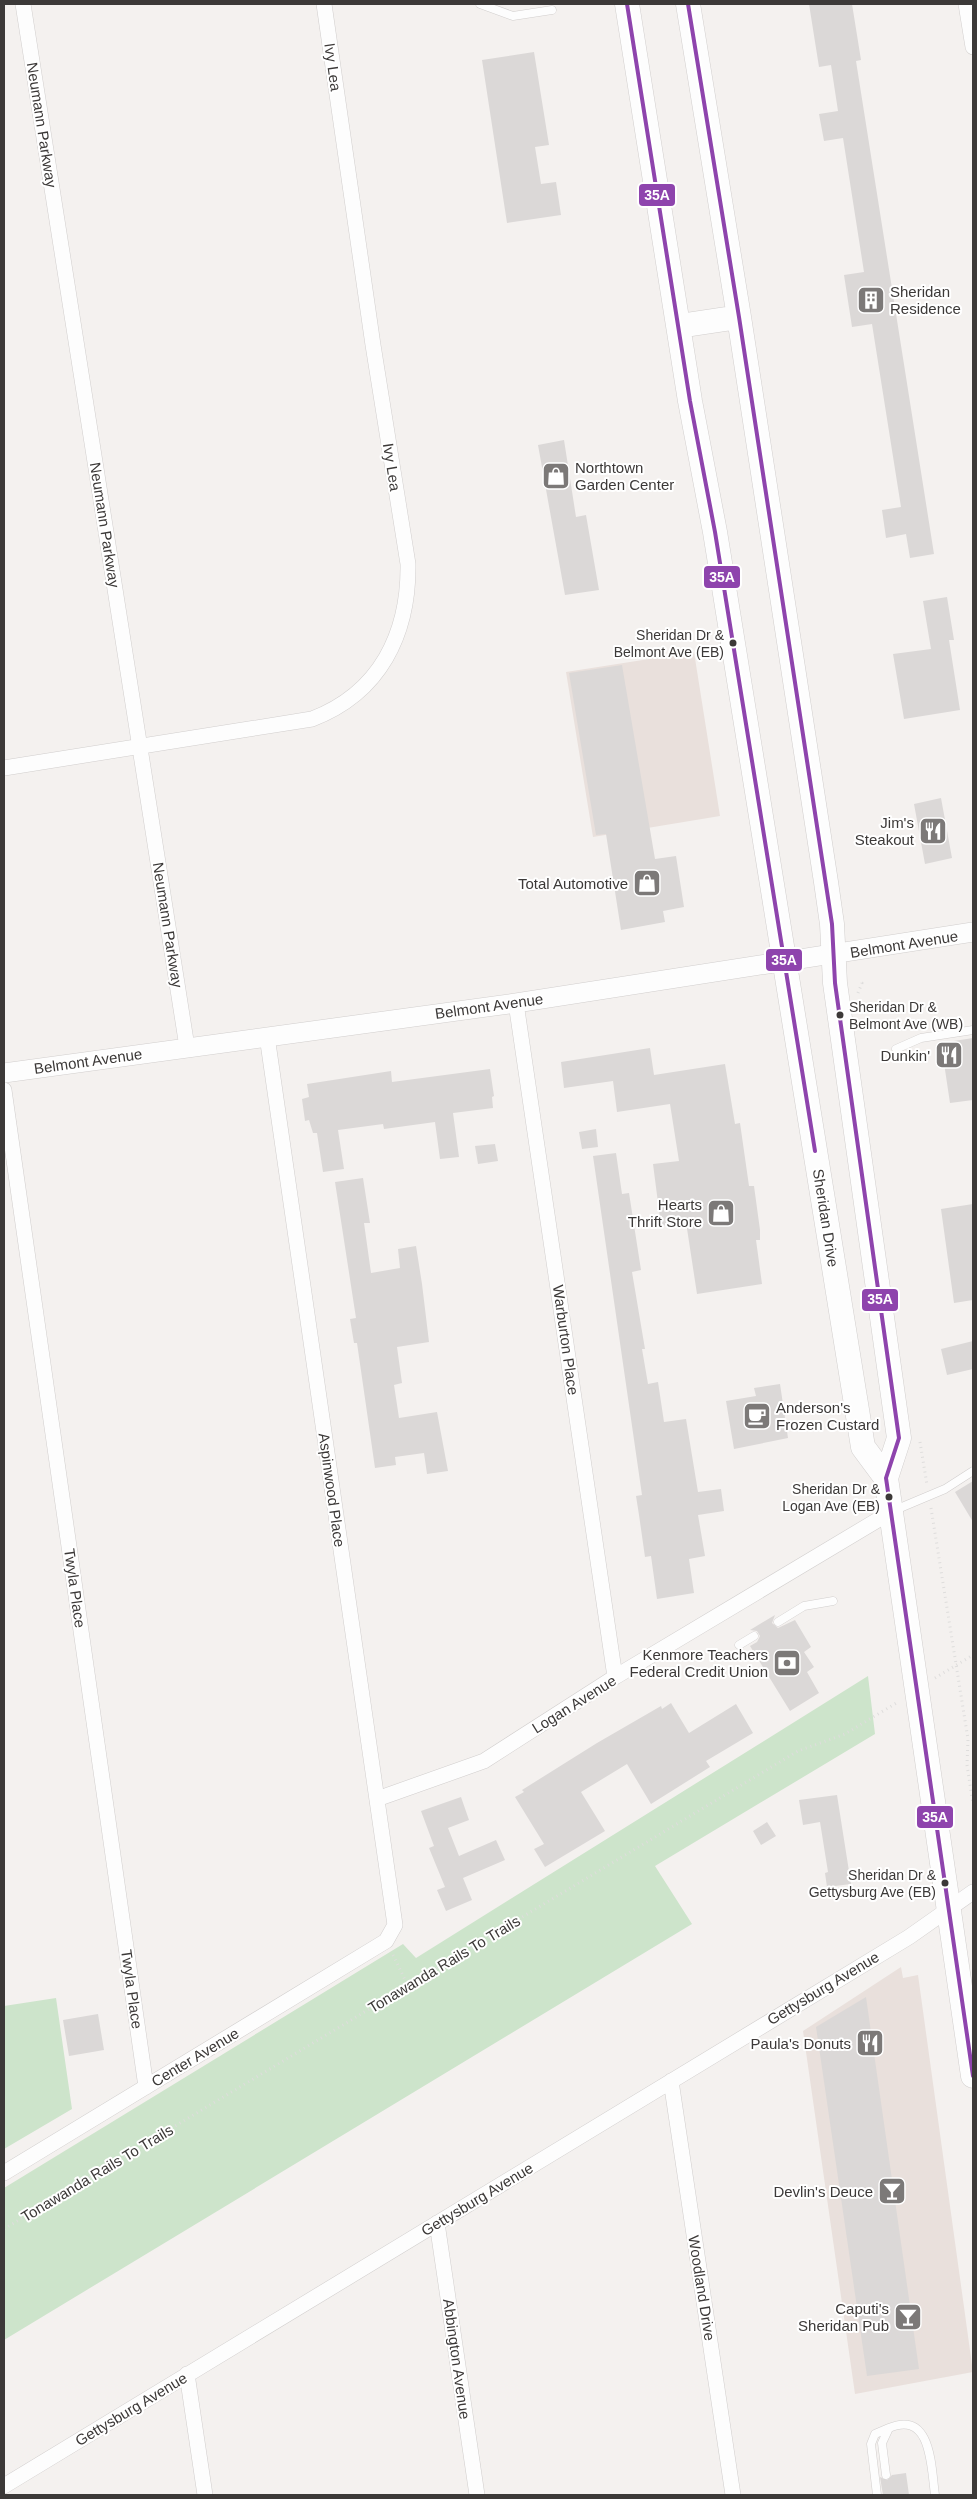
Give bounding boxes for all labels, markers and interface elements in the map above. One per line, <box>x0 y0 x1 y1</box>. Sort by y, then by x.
street label: Ivy Lea <box>321 42 345 93</box>
street label: Neumann Parkway <box>24 61 60 189</box>
line badge: 35A <box>638 183 676 207</box>
text: 35A <box>644 187 670 203</box>
place label: Sheridan Residence <box>890 283 961 317</box>
building icon: Sheridan Residence <box>856 285 886 315</box>
street label: Ivy Lea <box>380 442 404 493</box>
place label: Northtown Garden Center <box>575 459 674 493</box>
street label: Neumann Parkway <box>87 461 123 589</box>
shop icon: Northtown Garden Center <box>541 461 571 491</box>
line badge: 35A <box>703 565 741 589</box>
text: 35A <box>709 569 735 585</box>
place label: Sheridan Dr & Belmont Ave (EB) <box>614 627 725 660</box>
marker: Sheridan Dr & Belmont Ave (EB) <box>728 638 738 648</box>
place label: Jim's Steakout <box>855 814 915 848</box>
restaurant icon: Jim's Steakout <box>918 816 948 846</box>
street label: Neumann Parkway <box>150 861 186 989</box>
shop icon: Total Automotive <box>632 868 662 898</box>
place label: Total Automotive <box>518 875 628 892</box>
street label: Belmont Avenue <box>849 927 959 961</box>
line badge: 35A <box>765 948 803 972</box>
text: 35A <box>771 952 797 968</box>
street label: Belmont Avenue <box>434 990 544 1022</box>
place label: Sheridan Dr & Belmont Ave (WB) <box>849 999 963 1032</box>
marker: Sheridan Dr & Belmont Ave (WB) <box>835 1010 845 1020</box>
restaurant icon: Dunkin' <box>934 1040 964 1070</box>
street label: Belmont Avenue <box>33 1045 143 1077</box>
place label: Dunkin' <box>880 1047 930 1064</box>
street label: Sheridan Drive <box>810 1168 842 1268</box>
place label: Hearts Thrift Store <box>628 1196 702 1230</box>
shop icon: Hearts Thrift Store <box>706 1198 736 1228</box>
street label: Warburton Place <box>550 1284 582 1396</box>
line badge: 35A <box>861 1288 899 1312</box>
text: 35A <box>867 1291 893 1307</box>
place label: Anderson's Frozen Custard <box>776 1399 879 1433</box>
cafe icon: Anderson's Frozen Custard <box>742 1401 772 1431</box>
street label: Aspinwood Place <box>316 1432 348 1548</box>
place label: Sheridan Dr & Logan Ave (EB) <box>782 1481 881 1514</box>
marker: Sheridan Dr & Logan Ave (EB) <box>884 1492 894 1502</box>
street label: Twyla Place <box>61 1547 89 1629</box>
place label: Kenmore Teachers Federal Credit Union <box>630 1646 768 1680</box>
bank icon: Kenmore Teachers Federal Credit Union <box>772 1648 802 1678</box>
street label: Logan Avenue <box>529 1671 619 1737</box>
line badge: 35A <box>916 1805 954 1829</box>
text: 35A <box>922 1809 948 1825</box>
place label: Sheridan Dr & Gettysburg Ave (EB) <box>809 1867 937 1900</box>
marker: Sheridan Dr & Gettysburg Ave (EB) <box>940 1878 950 1888</box>
street label: Tonawanda Rails To Trails <box>365 1912 523 2016</box>
street label: Twyla Place <box>118 1948 146 2030</box>
street label: Gettysburg Avenue <box>764 1948 882 2028</box>
street label: Center Avenue <box>148 2024 242 2090</box>
restaurant icon: Paula's Donuts <box>855 2028 885 2058</box>
place label: Paula's Donuts <box>751 2035 851 2052</box>
street label: Tonawanda Rails To Trails <box>18 2121 176 2225</box>
street label: Gettysburg Avenue <box>418 2159 536 2239</box>
bar icon: Devlin's Deuce <box>877 2176 907 2206</box>
place label: Devlin's Deuce <box>773 2183 873 2200</box>
street label: Woodland Drive <box>685 2234 719 2342</box>
street label: Abbington Avenue <box>440 2298 474 2420</box>
place label: Caputi's Sheridan Pub <box>798 2300 889 2334</box>
bar icon: Caputi's Sheridan Pub <box>893 2302 923 2332</box>
street label: Gettysburg Avenue <box>72 2369 190 2449</box>

